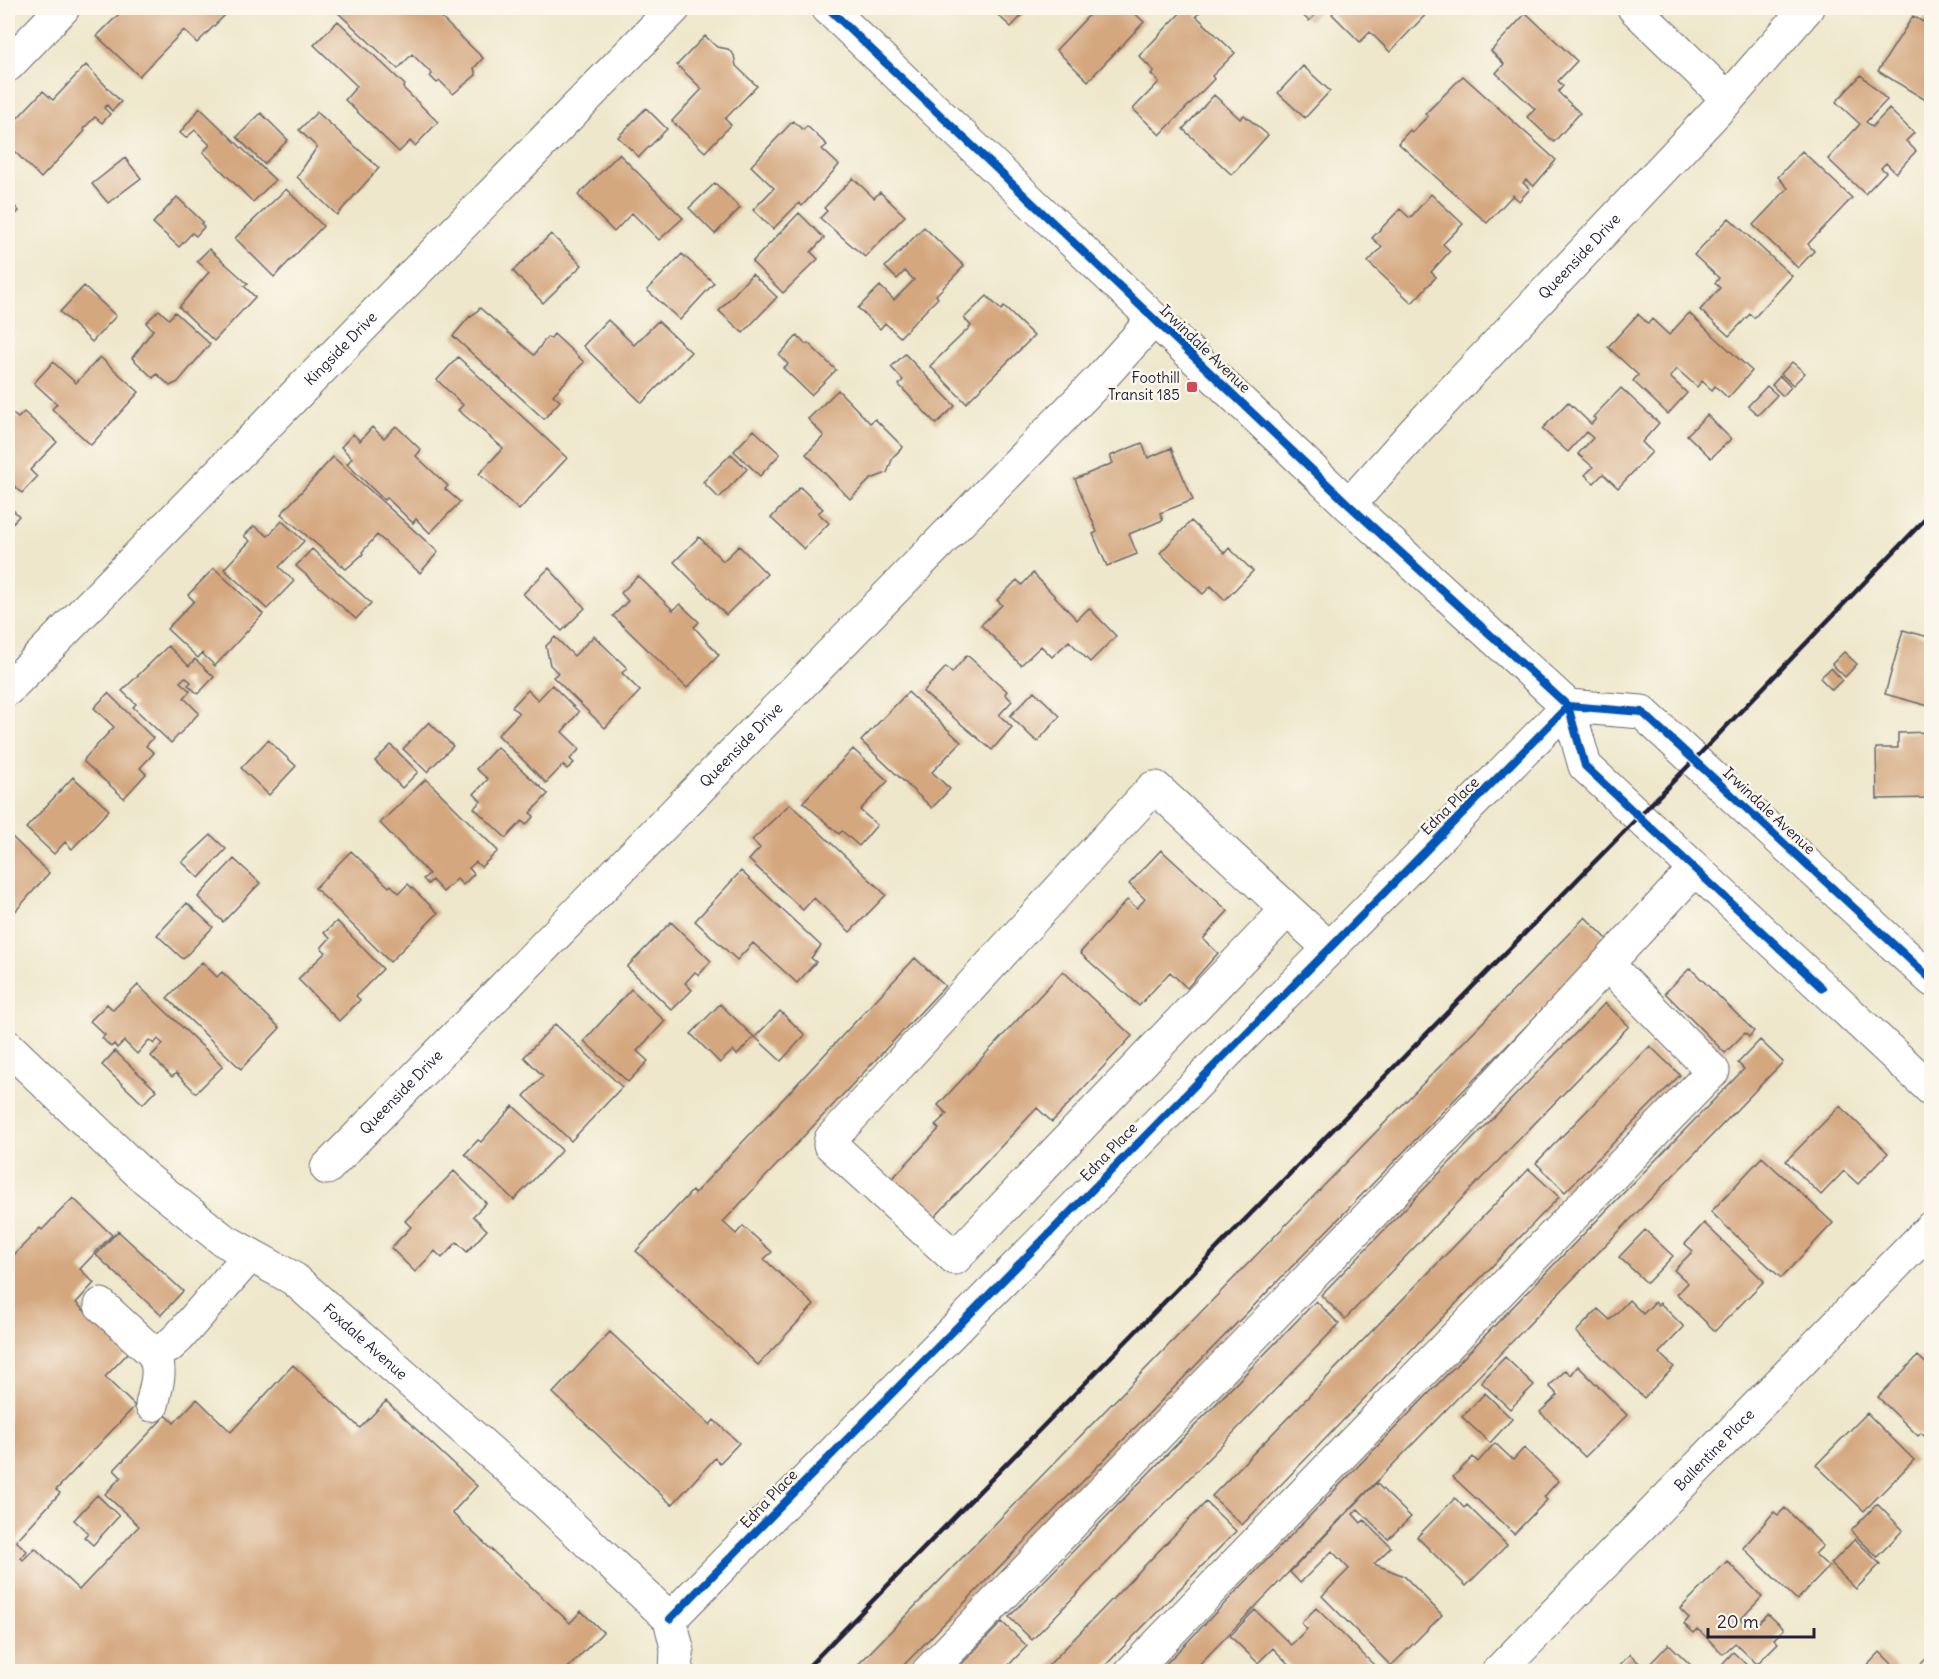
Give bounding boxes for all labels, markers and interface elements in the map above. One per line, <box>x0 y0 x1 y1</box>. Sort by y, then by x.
street label: Queenside Drive <box>1534 209 1624 303</box>
street label: Irwindale Avenue <box>1156 300 1255 397</box>
street label: Kingside Drive <box>300 307 381 389</box>
place label: Foothill Transit 185 <box>1108 368 1180 404</box>
marker: Foothill Transit 185 <box>1185 380 1199 394</box>
street label: Queenside Drive <box>695 698 787 791</box>
street label: Irwindale Avenue <box>1719 763 1819 858</box>
street label: Edna Place <box>1417 773 1483 839</box>
street label: Queenside Drive <box>355 1046 446 1138</box>
street label: Edna Place <box>1076 1118 1141 1185</box>
street label: Foxdale Avenue <box>319 1299 412 1384</box>
street label: Ballentine Place <box>1670 1405 1758 1495</box>
street label: Edna Place <box>736 1465 801 1532</box>
scale bar <box>1708 1601 1814 1639</box>
text: 20 m <box>1717 1610 1759 1633</box>

